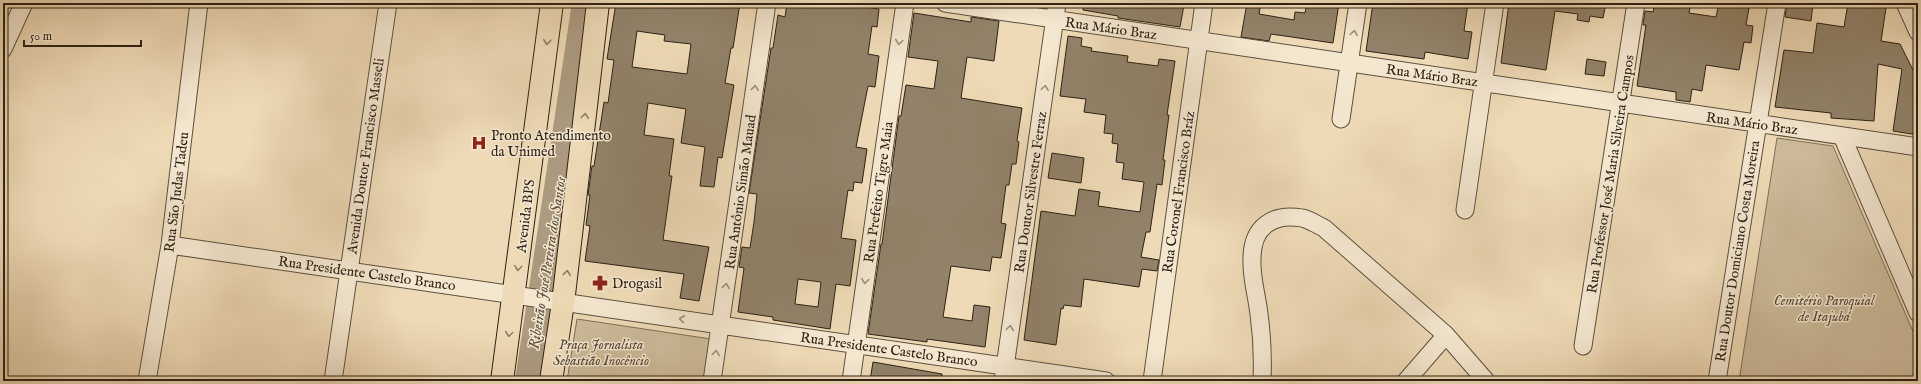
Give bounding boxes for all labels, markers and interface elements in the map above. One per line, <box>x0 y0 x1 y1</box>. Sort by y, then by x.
street label: Rua Mário Braz <box>1064 14 1158 44</box>
scale bar <box>24 22 141 48</box>
text: 50 m <box>30 29 52 44</box>
one-way arrow <box>1349 30 1358 36</box>
one-way arrow <box>543 39 552 45</box>
one-way arrow <box>895 39 904 45</box>
street label: Rua Professor José Maria Silveira Campos <box>1583 54 1639 295</box>
street label: Avenida Doutor Francisco Masseli <box>343 57 389 256</box>
street label: Rua Mário Braz <box>1385 61 1479 91</box>
one-way arrow <box>750 85 759 91</box>
one-way arrow <box>1040 85 1049 91</box>
street label: Rua Coronel Francisco Bráz <box>1159 109 1199 274</box>
street label: Rua Mário Braz <box>1705 109 1799 139</box>
street label: Rua Doutor Silvestre Ferraz <box>1011 110 1051 274</box>
one-way arrow <box>580 113 589 119</box>
street label: Rua Antônio Simão Mauad <box>721 113 761 271</box>
street label: Rua Prefeito Tigre Maia <box>860 119 898 264</box>
place label: Pronto Atendimento da Unimed <box>491 127 611 161</box>
street label: Rua São Judas Tadeu <box>161 131 193 253</box>
hospital icon: Pronto Atendimento da Unimed <box>470 134 488 152</box>
street label: Rua Doutor Domiciano Costa Moreira <box>1712 138 1765 363</box>
water label: Ribeirão José Pereira dos Santos <box>524 175 571 351</box>
street label: Avenida BPS <box>512 178 539 255</box>
street label: Rua Presidente Castelo Branco <box>277 253 457 295</box>
one-way arrow <box>514 265 523 271</box>
one-way arrow <box>562 270 571 276</box>
pharmacy icon: Drogasil <box>591 274 609 292</box>
place label: Drogasil <box>612 275 662 293</box>
one-way arrow <box>861 278 870 284</box>
one-way arrow <box>721 283 730 289</box>
park label: Cemitério Paroquial de Itajubá <box>1774 292 1876 326</box>
one-way arrow <box>679 315 685 324</box>
one-way arrow <box>1005 325 1014 331</box>
street label: Rua Presidente Castelo Branco <box>799 329 979 371</box>
one-way arrow <box>505 331 514 337</box>
park label: Praça Jornalista Sebastião Inocêncio <box>553 336 649 370</box>
one-way arrow <box>711 350 720 356</box>

